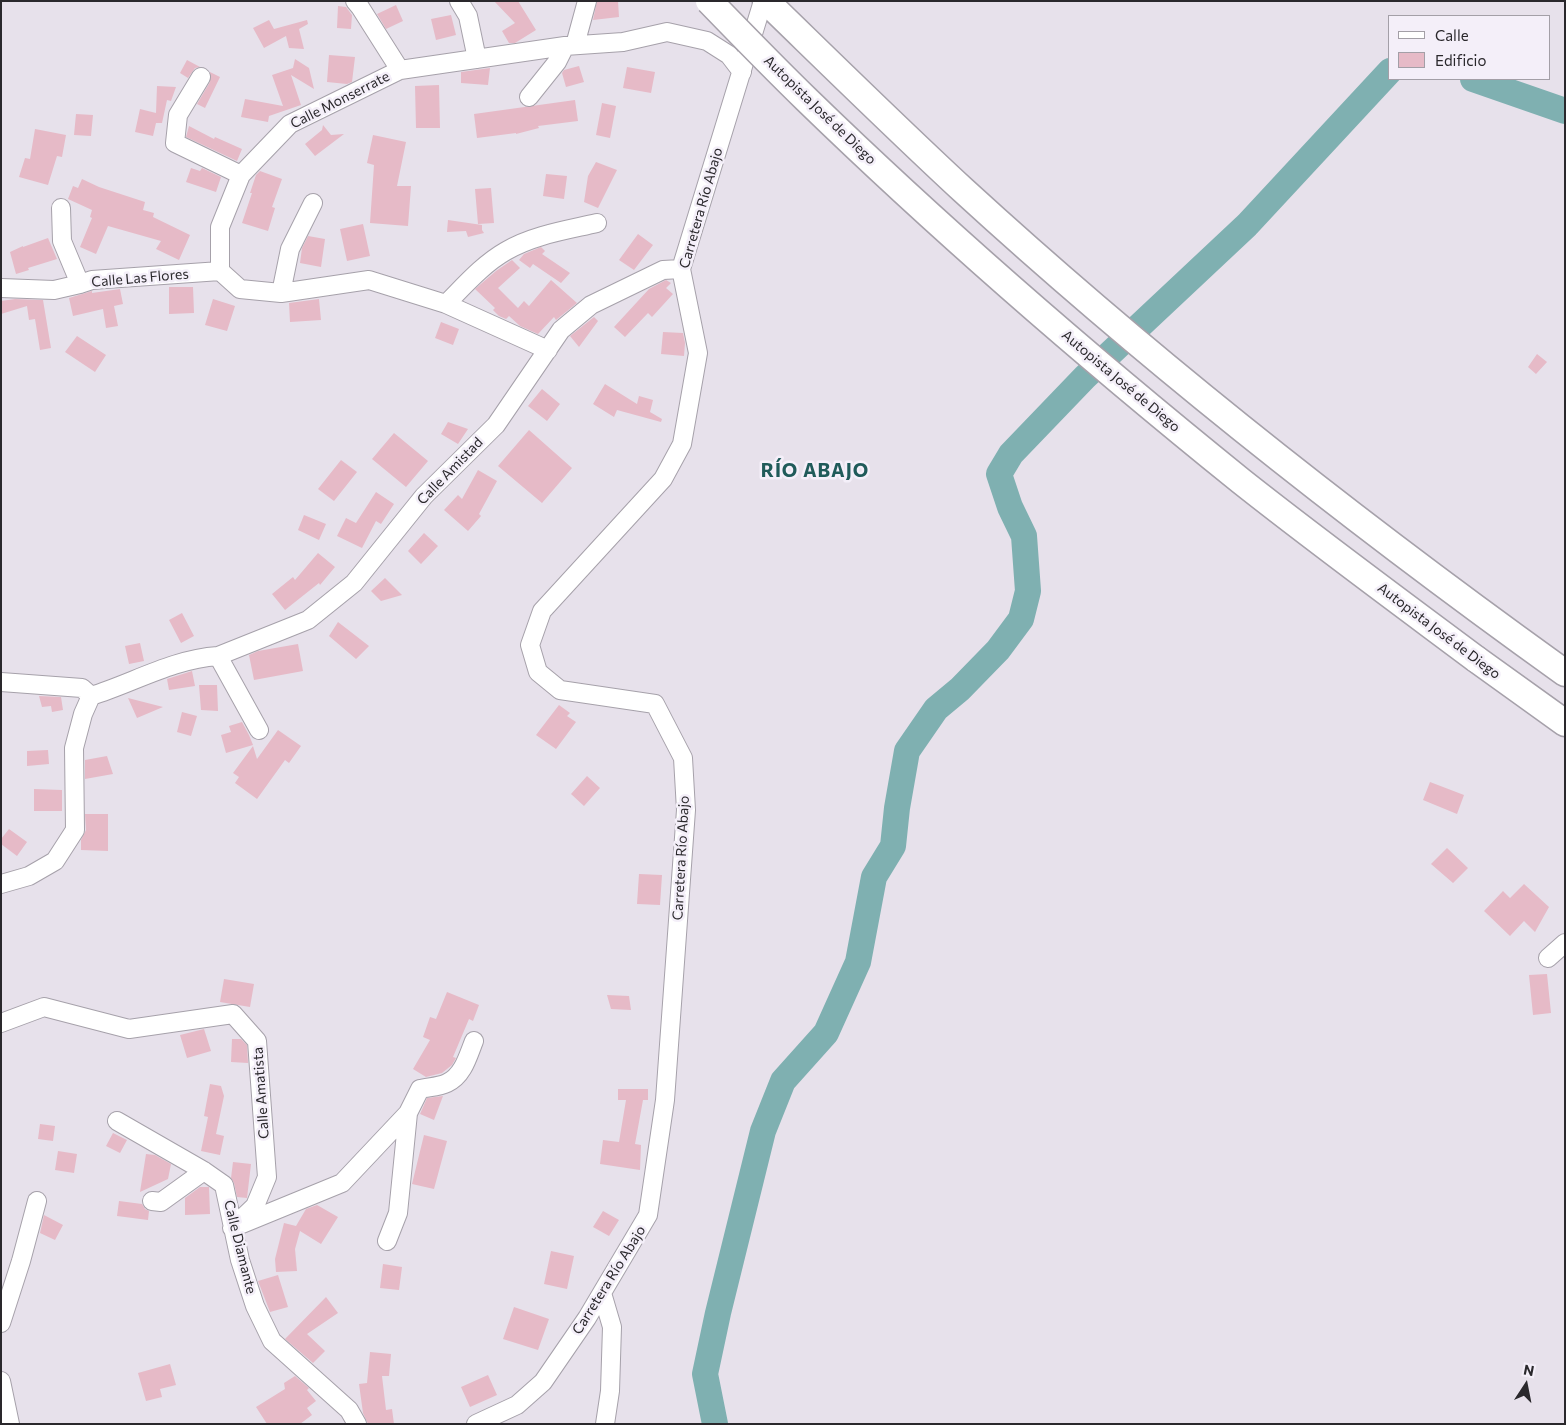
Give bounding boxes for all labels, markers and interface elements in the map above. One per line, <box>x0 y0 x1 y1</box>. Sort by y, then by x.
legend <box>1388 15 1551 80</box>
text: Calle <box>1435 26 1469 44</box>
text: Edificio <box>1435 51 1486 69</box>
street label: Autopista José de Diego <box>760 52 880 168</box>
street label: Calle Monserrate <box>288 68 392 132</box>
street label: Carretera Río Abajo <box>676 146 726 270</box>
street label: Calle Las Flores <box>91 265 189 291</box>
street label: Autopista José de Diego <box>1058 327 1184 435</box>
street label: Calle Amistad <box>414 434 486 508</box>
district label: RÍO ABAJO <box>760 460 870 482</box>
street label: Autopista José de Diego <box>1374 579 1504 683</box>
street label: Carretera Río Abajo <box>669 795 693 921</box>
street label: Calle Amatista <box>249 1047 273 1139</box>
street label: Calle Diamante <box>220 1198 260 1296</box>
street label: Carretera Río Abajo <box>569 1223 649 1337</box>
north arrow <box>1501 1360 1551 1410</box>
text: N <box>1522 1360 1536 1379</box>

